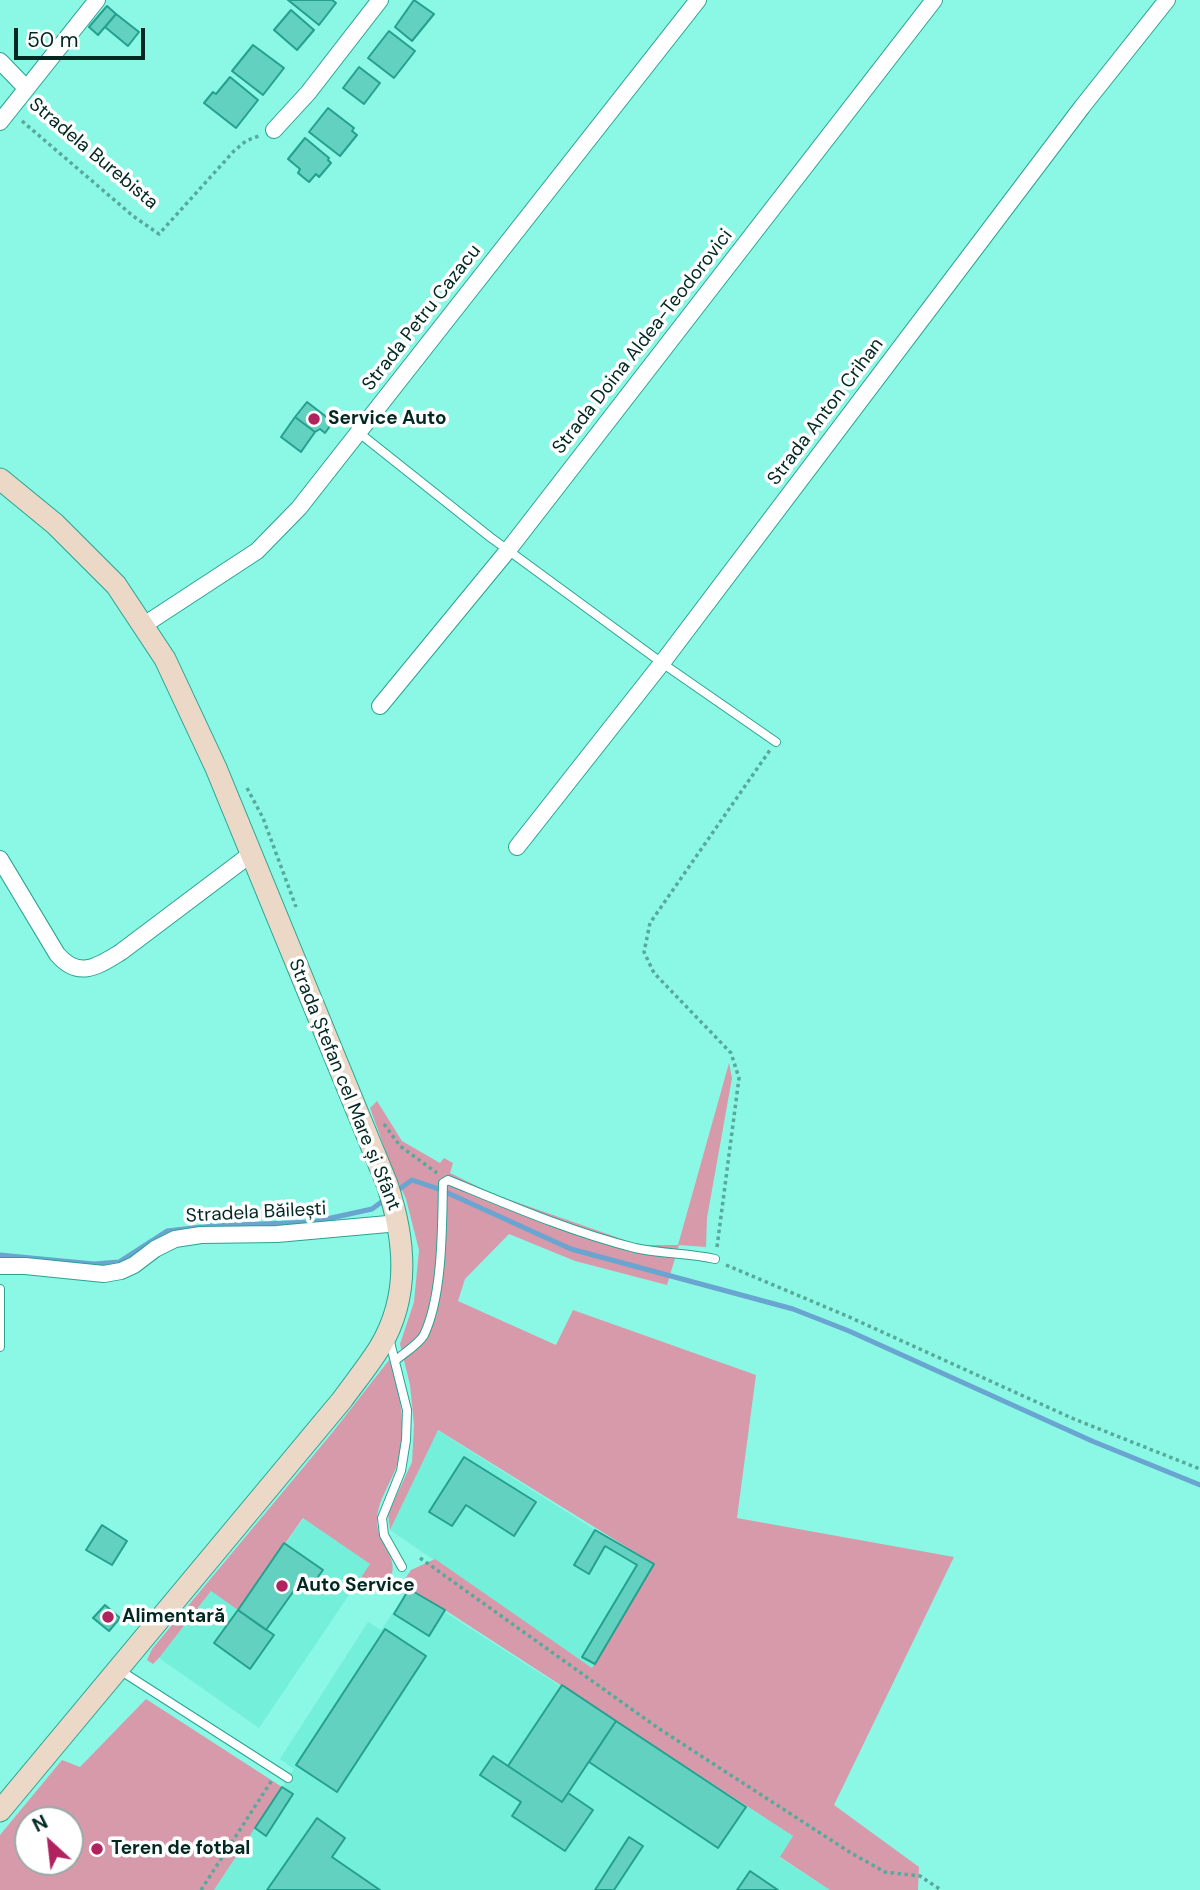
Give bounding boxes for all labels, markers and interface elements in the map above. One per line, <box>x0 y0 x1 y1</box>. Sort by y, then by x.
scale bar <box>18 14 149 58</box>
text: 50 m <box>27 26 78 54</box>
street label: Stradela Burebista <box>24 93 162 215</box>
street label: Strada Doina Aldea-Teodorovici <box>548 225 738 459</box>
street label: Strada Petru Cazacu <box>358 240 486 396</box>
street label: Strada Anton Crihan <box>763 334 889 490</box>
place label: Service Auto <box>328 408 447 430</box>
marker: Service Auto <box>306 411 322 427</box>
street label: Strada Ștefan cel Mare și Sfânt <box>283 956 405 1214</box>
street label: Stradela Băilești <box>185 1198 327 1228</box>
place label: Auto Service <box>296 1575 415 1597</box>
marker: Auto Service <box>274 1578 290 1594</box>
place label: Alimentară <box>122 1606 225 1628</box>
marker: Alimentară <box>100 1609 116 1625</box>
north arrow <box>14 1806 84 1876</box>
text: N <box>28 1809 52 1838</box>
place label: Teren de fotbal <box>111 1838 250 1860</box>
marker: Teren de fotbal <box>89 1841 105 1857</box>

